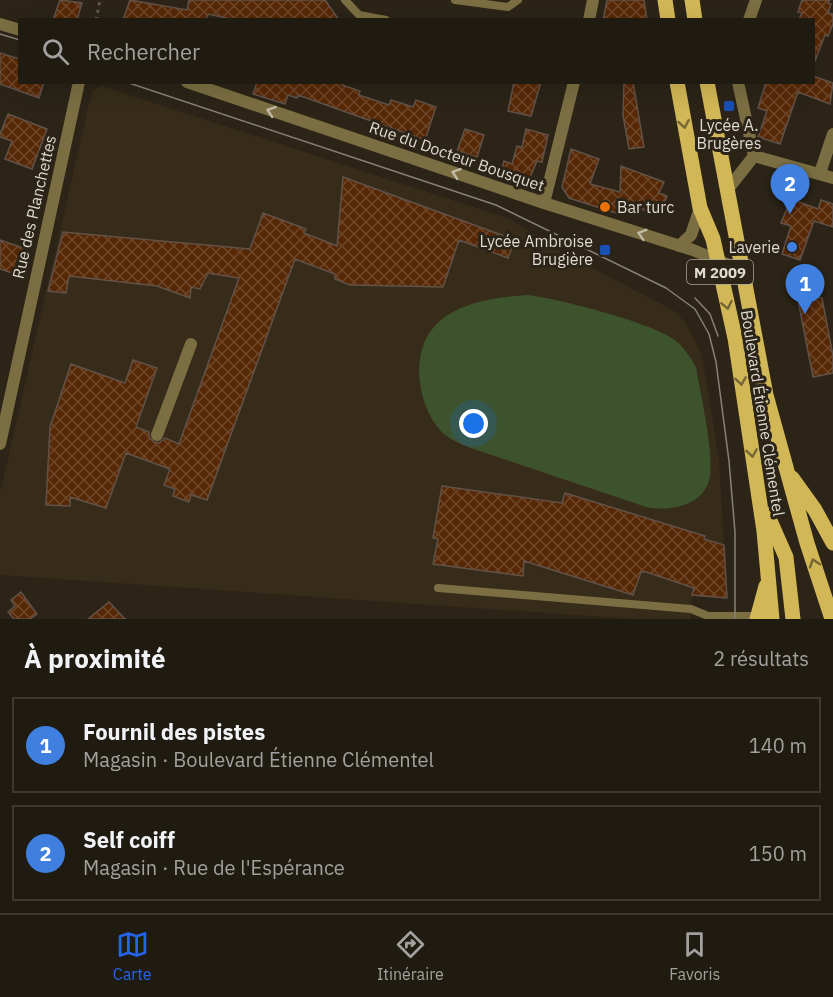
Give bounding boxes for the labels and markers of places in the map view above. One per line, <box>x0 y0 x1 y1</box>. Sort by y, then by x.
marker: Lycée A. Brugères <box>722 99 736 113</box>
place label: Lycée A. Brugères <box>697 115 761 153</box>
pin: 2 <box>770 164 810 214</box>
place label: Bar turc <box>617 197 674 217</box>
marker: Bar turc <box>598 200 612 214</box>
place label: Lycée Ambroise Brugière <box>480 231 593 269</box>
place label: Laverie <box>728 237 780 257</box>
marker: Laverie <box>785 240 799 254</box>
marker: Lycée Ambroise Brugière <box>598 243 612 257</box>
pin: 1 <box>786 264 824 314</box>

